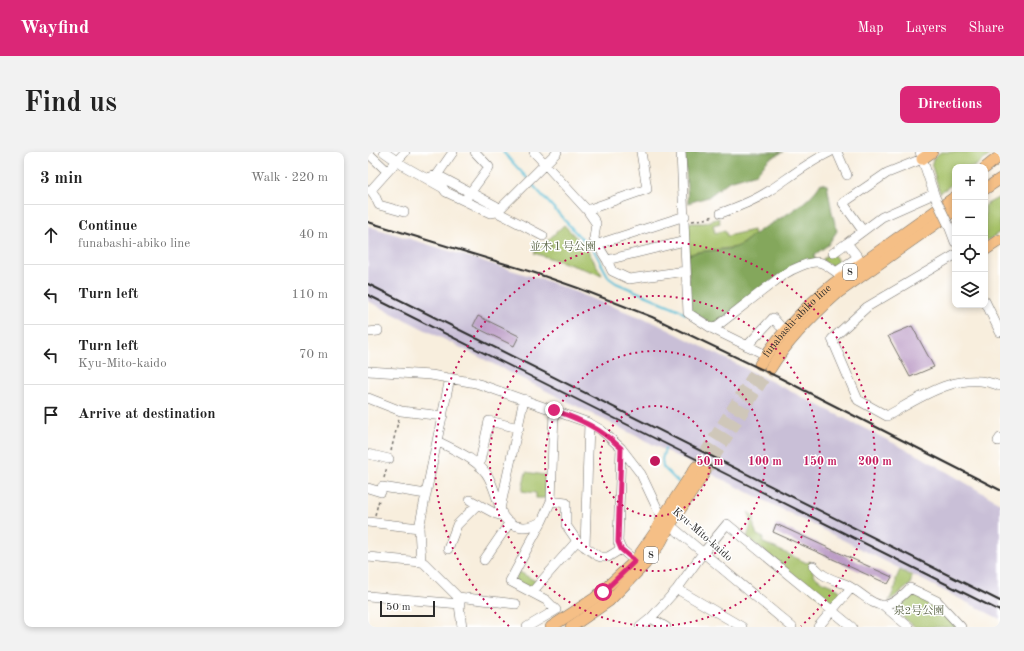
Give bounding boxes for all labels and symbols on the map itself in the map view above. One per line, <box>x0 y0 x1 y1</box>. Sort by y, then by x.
park label: 並木１号公園 <box>530 240 596 253</box>
road number: 8 <box>843 264 857 280</box>
street label: funabashi-abiko line <box>761 282 833 359</box>
route end <box>545 401 563 419</box>
centre of rings <box>648 454 662 468</box>
text: 50 m <box>697 455 724 468</box>
text: 150 m <box>803 455 837 468</box>
text: 100 m <box>748 456 782 468</box>
text: 200 m <box>858 456 892 468</box>
street label: Kyu-Mito-kaido <box>670 506 734 564</box>
road number: 8 <box>644 547 658 563</box>
route start <box>594 583 612 601</box>
scale bar <box>380 599 435 618</box>
park label: 泉2号公園 <box>894 604 944 617</box>

